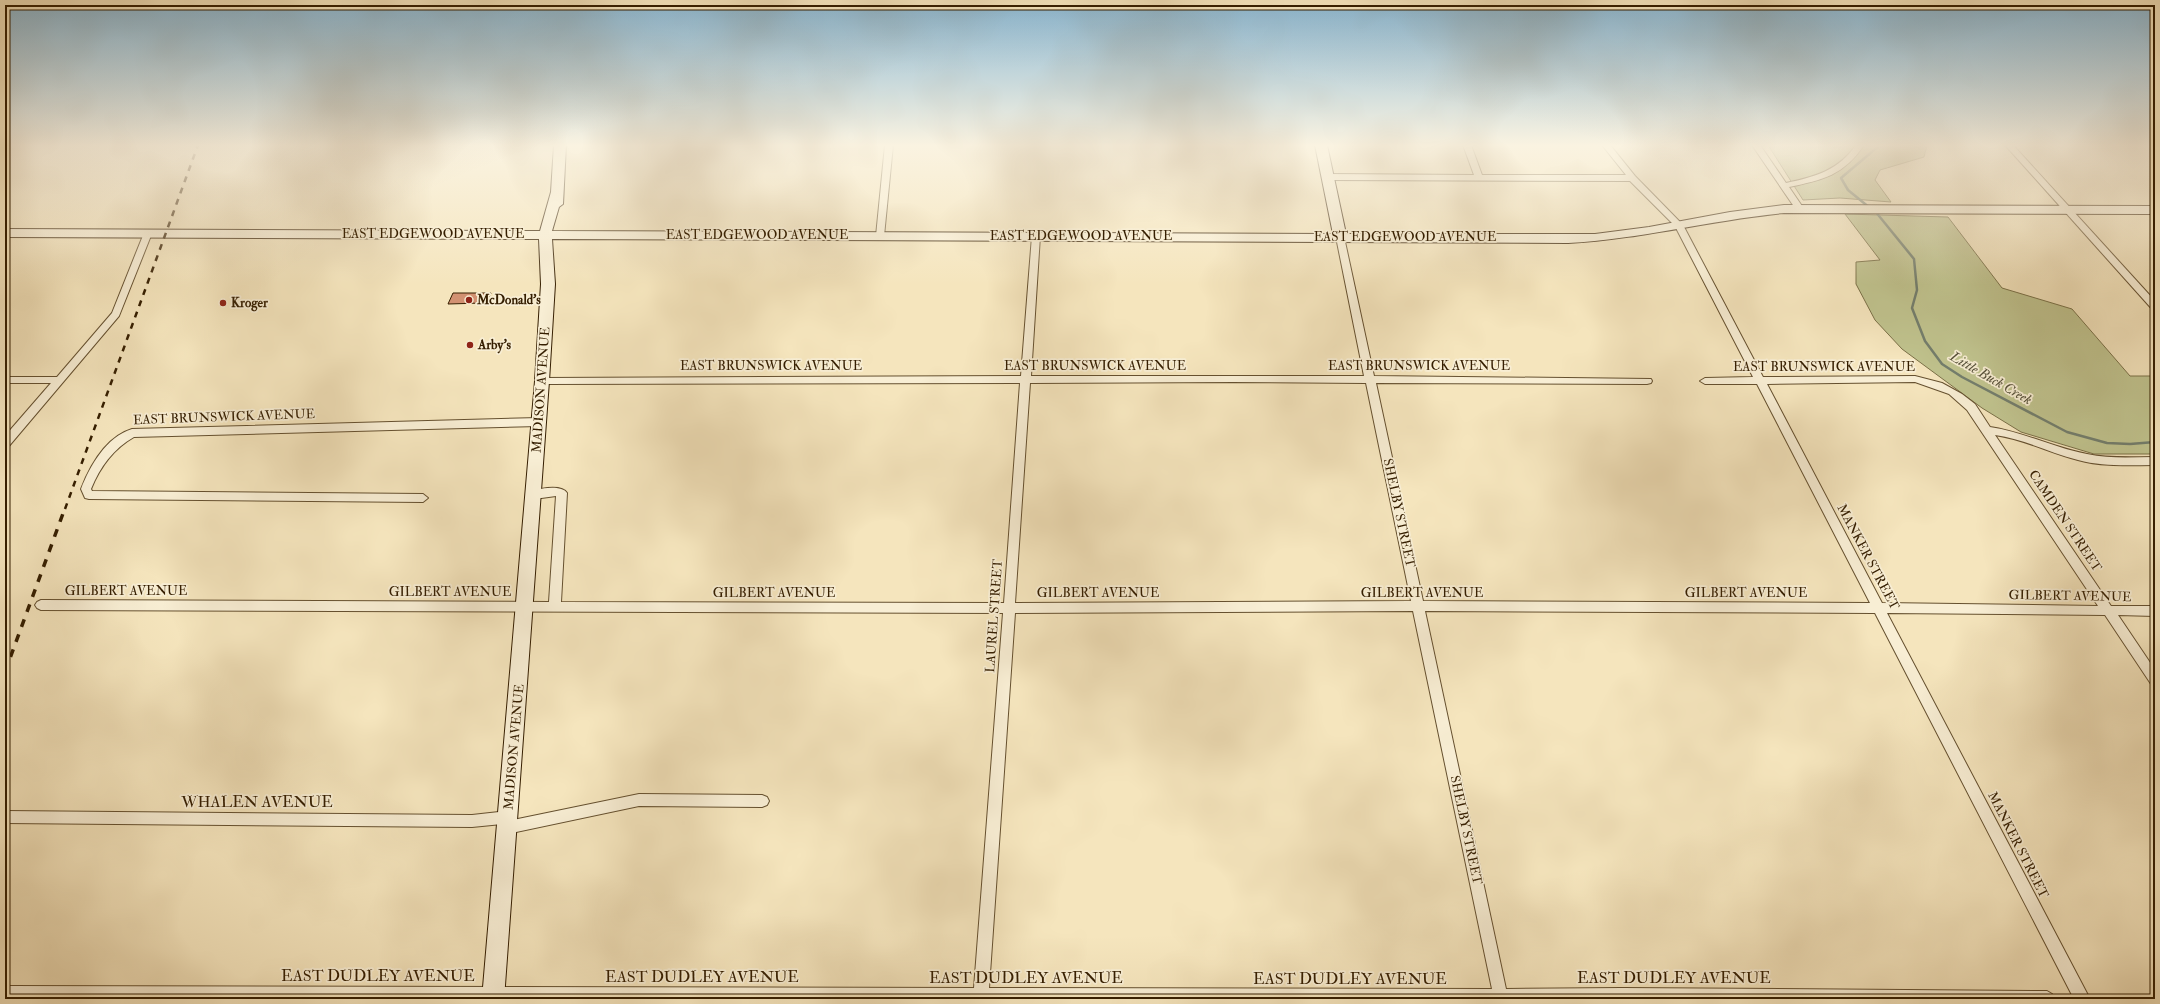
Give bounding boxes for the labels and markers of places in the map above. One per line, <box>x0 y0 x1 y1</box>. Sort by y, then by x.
place label: McDonald's <box>476 292 541 308</box>
place label: Kroger <box>231 295 269 312</box>
marker: McDonald's <box>464 295 474 305</box>
marker: Kroger <box>218 298 228 308</box>
place label: Arby's <box>477 337 512 354</box>
marker: Arby's <box>465 340 475 350</box>

